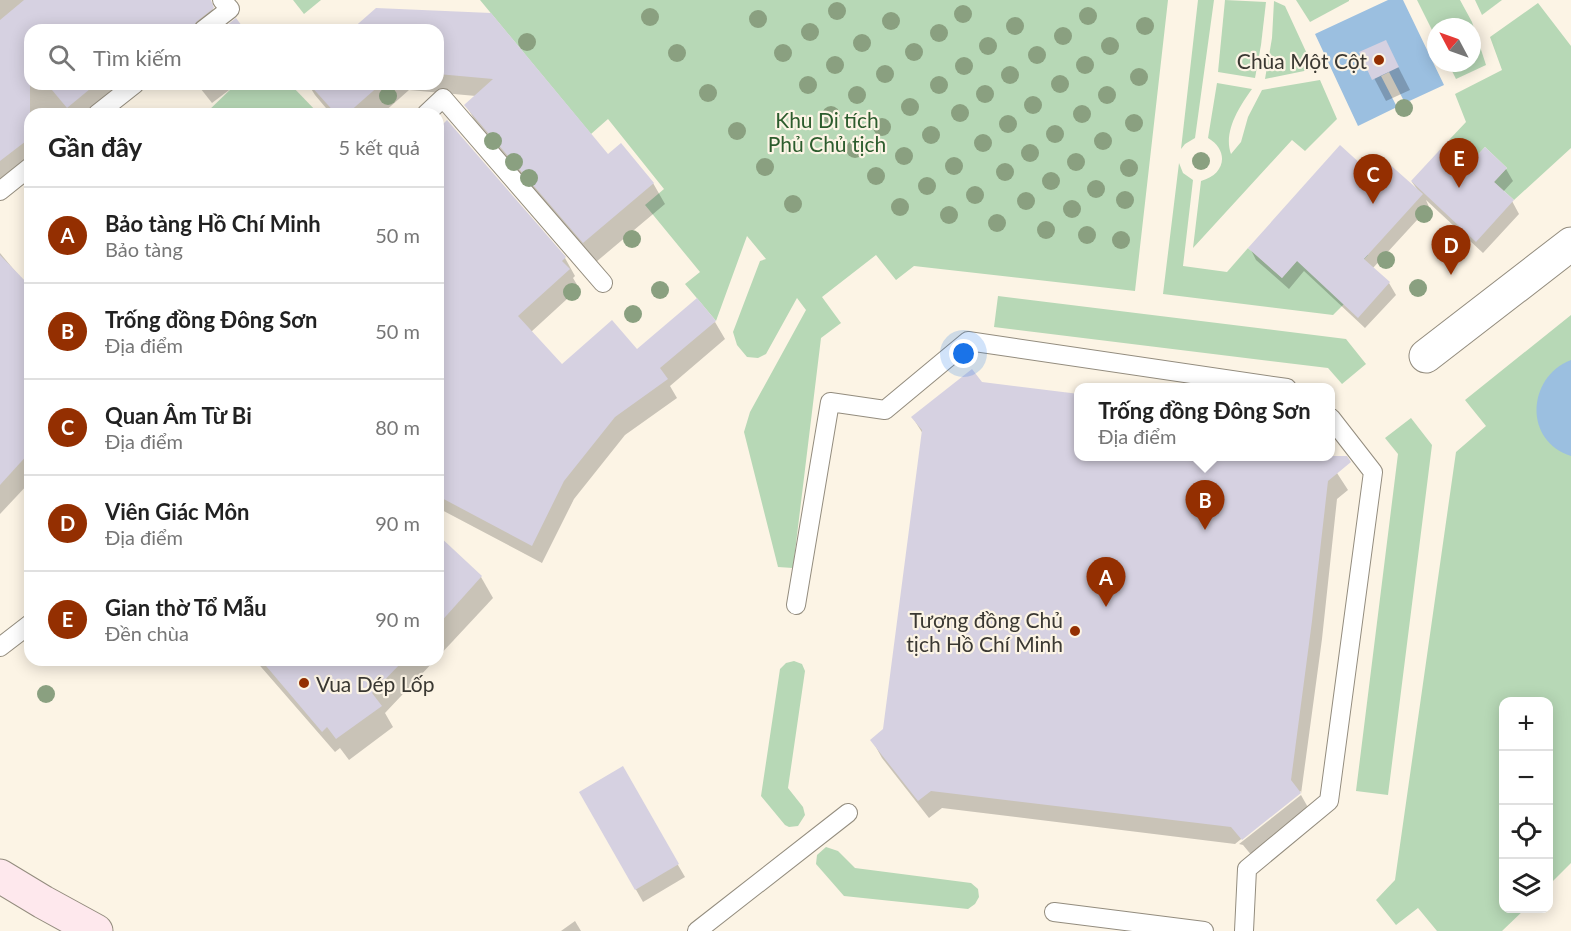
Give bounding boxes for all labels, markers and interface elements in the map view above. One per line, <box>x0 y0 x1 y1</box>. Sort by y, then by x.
north arrow <box>1427 18 1481 72</box>
search box <box>24 24 444 90</box>
icon: search <box>45 41 78 74</box>
text: Tìm kiếm <box>93 44 182 71</box>
place label: Chùa Một Cột <box>1237 48 1367 73</box>
marker: Chùa Một Cột <box>1372 53 1386 67</box>
park label: Khu Di tích Phủ Chủ tịch <box>768 107 886 156</box>
text: Gần đây <box>48 131 142 163</box>
text: 5 kết quả <box>339 135 420 159</box>
pin: E <box>1440 138 1478 188</box>
pin: C <box>1354 154 1392 204</box>
text: Bảo tàng Hồ Chí Minh <box>105 210 321 237</box>
text: A <box>61 223 74 247</box>
text: 50 m <box>375 223 420 247</box>
pin: D <box>1432 226 1470 275</box>
text: Bảo tàng <box>105 237 183 261</box>
text: Trống đồng Đông Sơn <box>105 306 317 333</box>
text: B <box>61 319 74 343</box>
text: 50 m <box>375 319 420 343</box>
text: Địa điểm <box>105 333 183 357</box>
your location <box>949 339 978 368</box>
popup <box>1074 383 1335 461</box>
text: Trống đồng Đông Sơn <box>1098 397 1311 424</box>
text: Quan Âm Từ Bi <box>105 402 252 429</box>
text: C <box>61 415 74 439</box>
text: 80 m <box>375 415 420 439</box>
text: Địa điểm <box>1098 424 1176 448</box>
text: Địa điểm <box>105 429 183 453</box>
pin: B <box>1186 480 1224 530</box>
text: Viên Giác Môn <box>105 498 250 525</box>
text: D <box>60 511 75 535</box>
text: 90 m <box>375 511 420 535</box>
text: Địa điểm <box>105 525 183 549</box>
pin: A <box>1086 558 1126 607</box>
text: Gian thờ Tổ Mẫu <box>105 594 267 621</box>
text: E <box>62 607 73 631</box>
text: 90 m <box>375 607 420 631</box>
place label: Tượng đồng Chủ tịch Hồ Chí Minh <box>906 607 1063 656</box>
text: Đền chùa <box>105 621 189 645</box>
marker: Tượng đồng Chủ tịch Hồ Chí Minh <box>1068 624 1082 638</box>
place label: Vua Dép Lốp <box>316 671 434 696</box>
marker: Vua Dép Lốp <box>297 676 311 690</box>
map controls <box>1499 697 1553 913</box>
button: + <box>1499 697 1553 751</box>
button: − <box>1499 751 1553 805</box>
button: locate <box>1499 805 1553 859</box>
button: layers <box>1499 859 1553 913</box>

